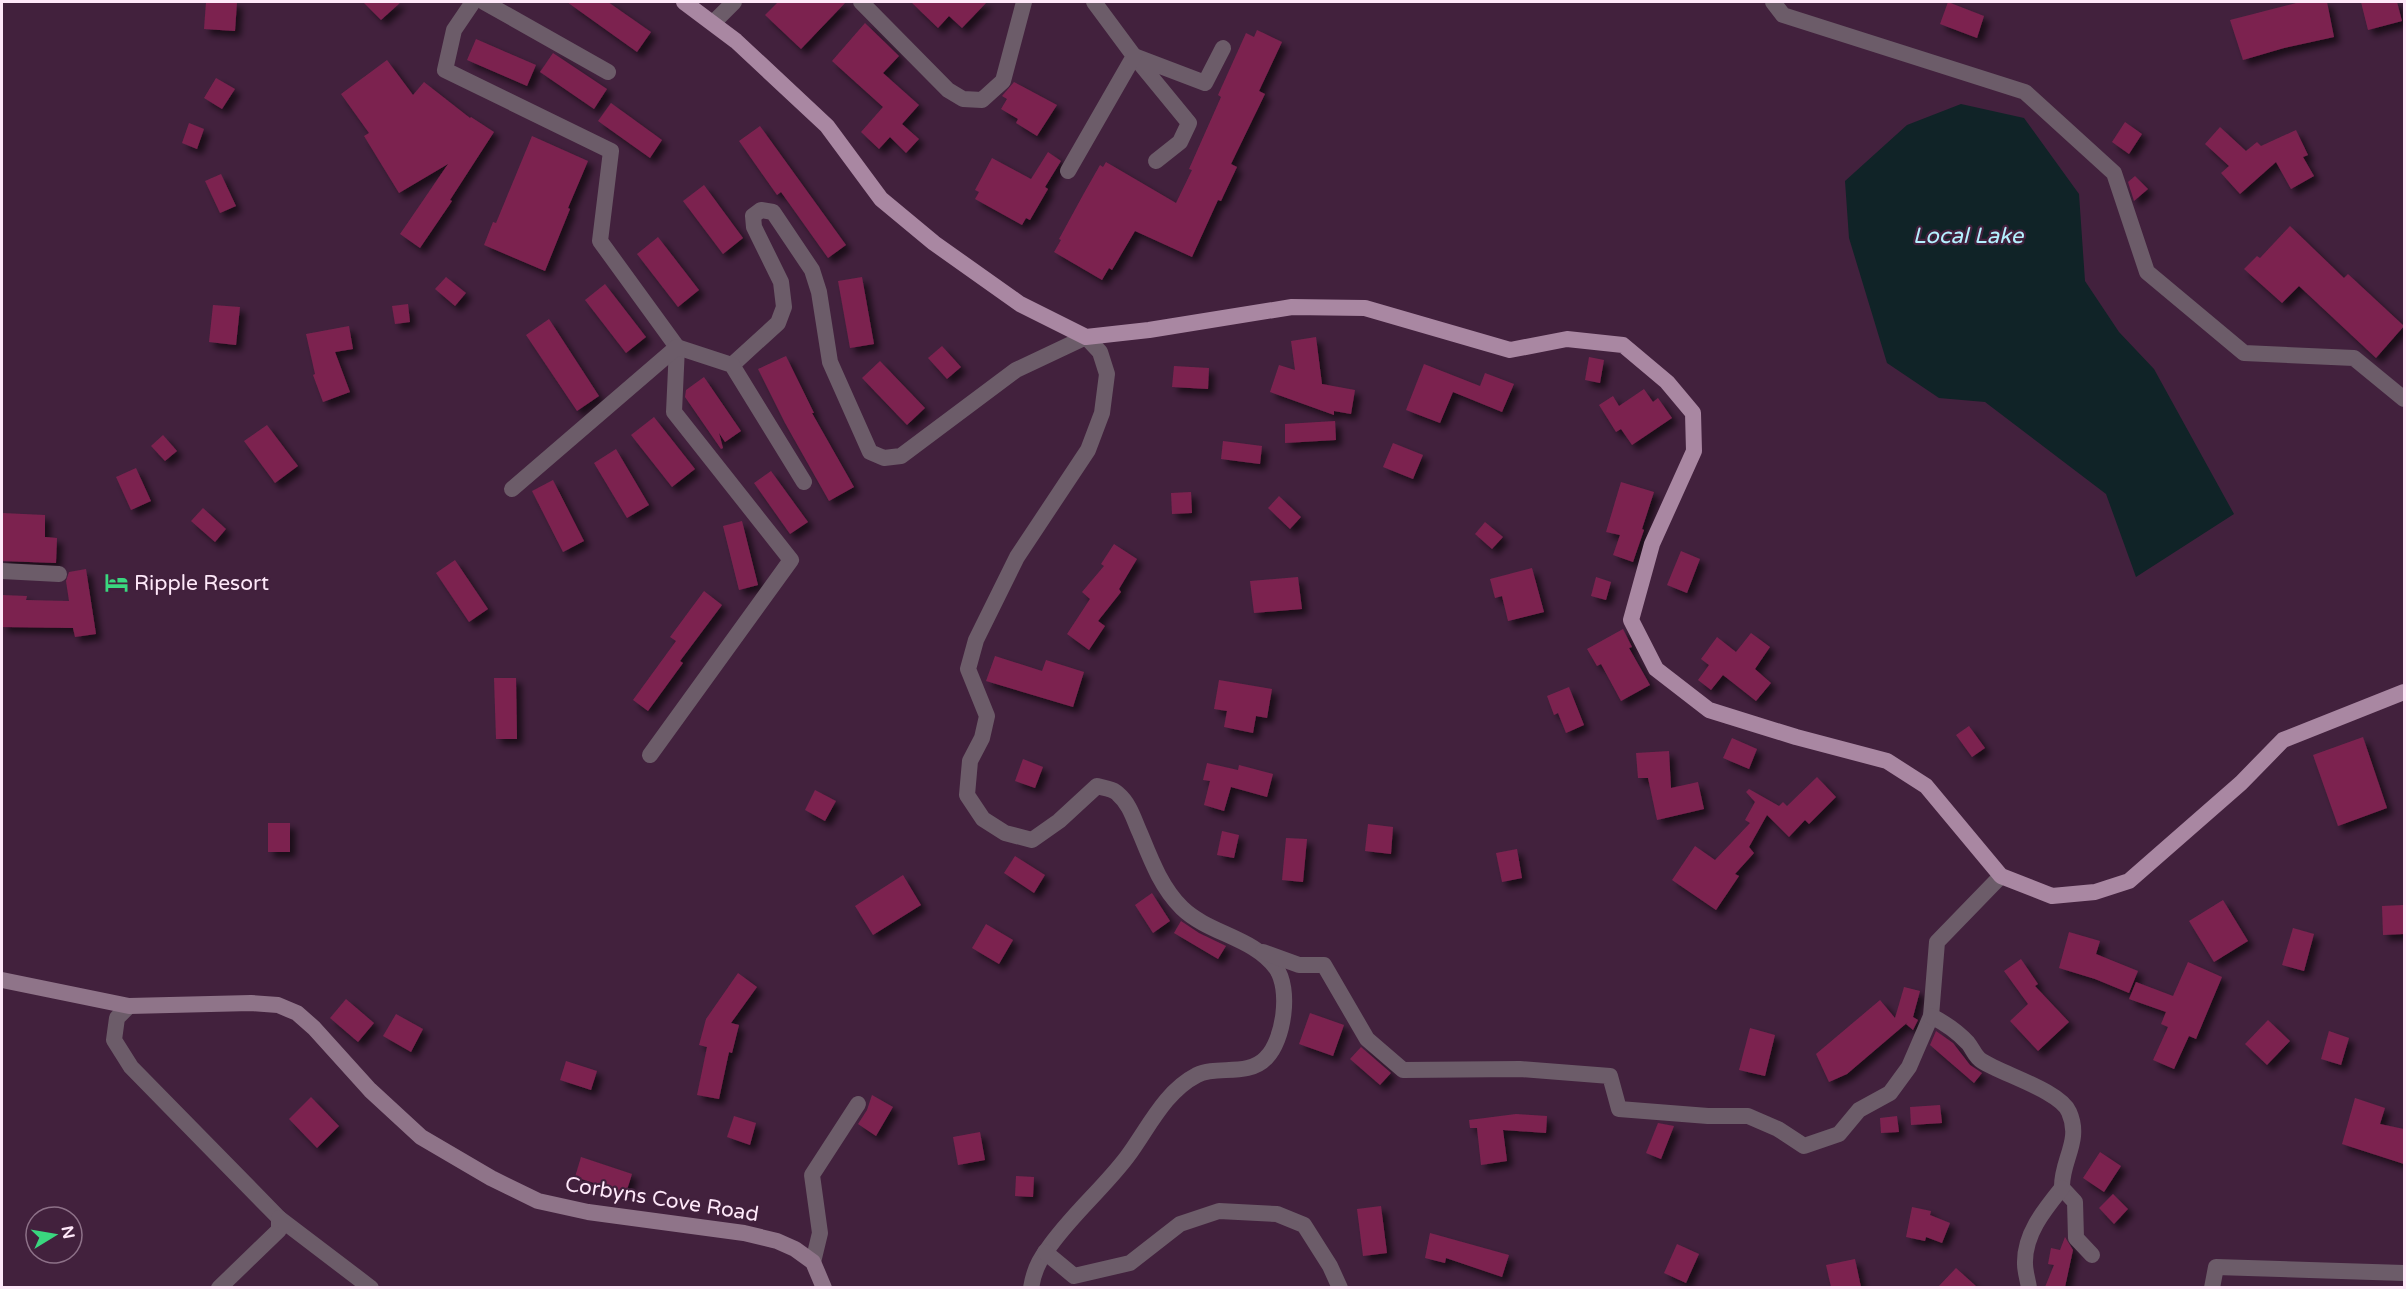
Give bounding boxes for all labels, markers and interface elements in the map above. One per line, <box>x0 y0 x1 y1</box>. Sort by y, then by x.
water label: Local Lake <box>1913 223 2025 249</box>
hotel icon: Ripple Resort <box>103 570 129 596</box>
place label: Ripple Resort <box>134 571 269 596</box>
street label: Corbyns Cove Road <box>563 1172 761 1227</box>
north arrow <box>24 1205 84 1265</box>
text: N <box>57 1224 79 1241</box>

